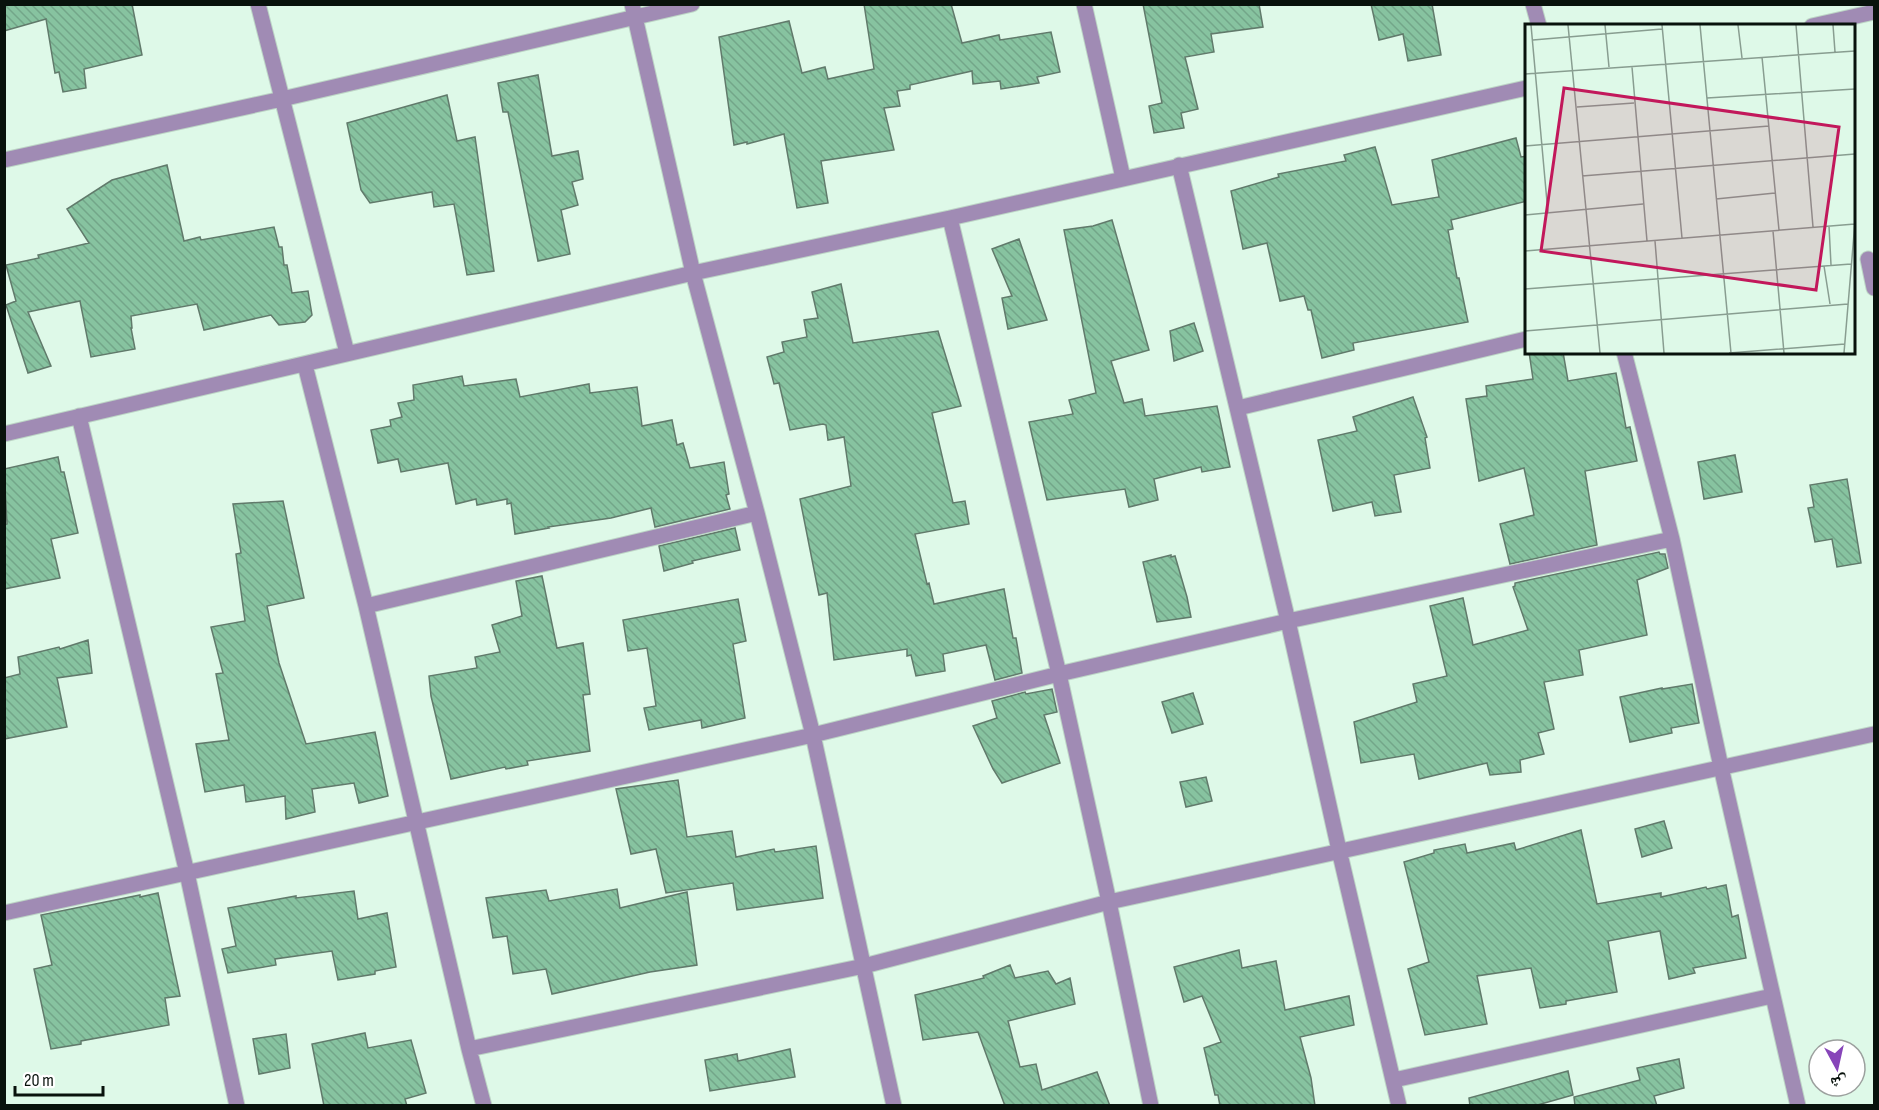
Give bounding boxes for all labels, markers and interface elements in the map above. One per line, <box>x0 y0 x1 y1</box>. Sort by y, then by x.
inset map <box>1525 24 1855 354</box>
north arrow <box>1807 1038 1867 1098</box>
scale bar <box>15 1059 104 1097</box>
text: 20 m <box>24 1070 54 1091</box>
text: ش <box>1829 1071 1849 1092</box>

